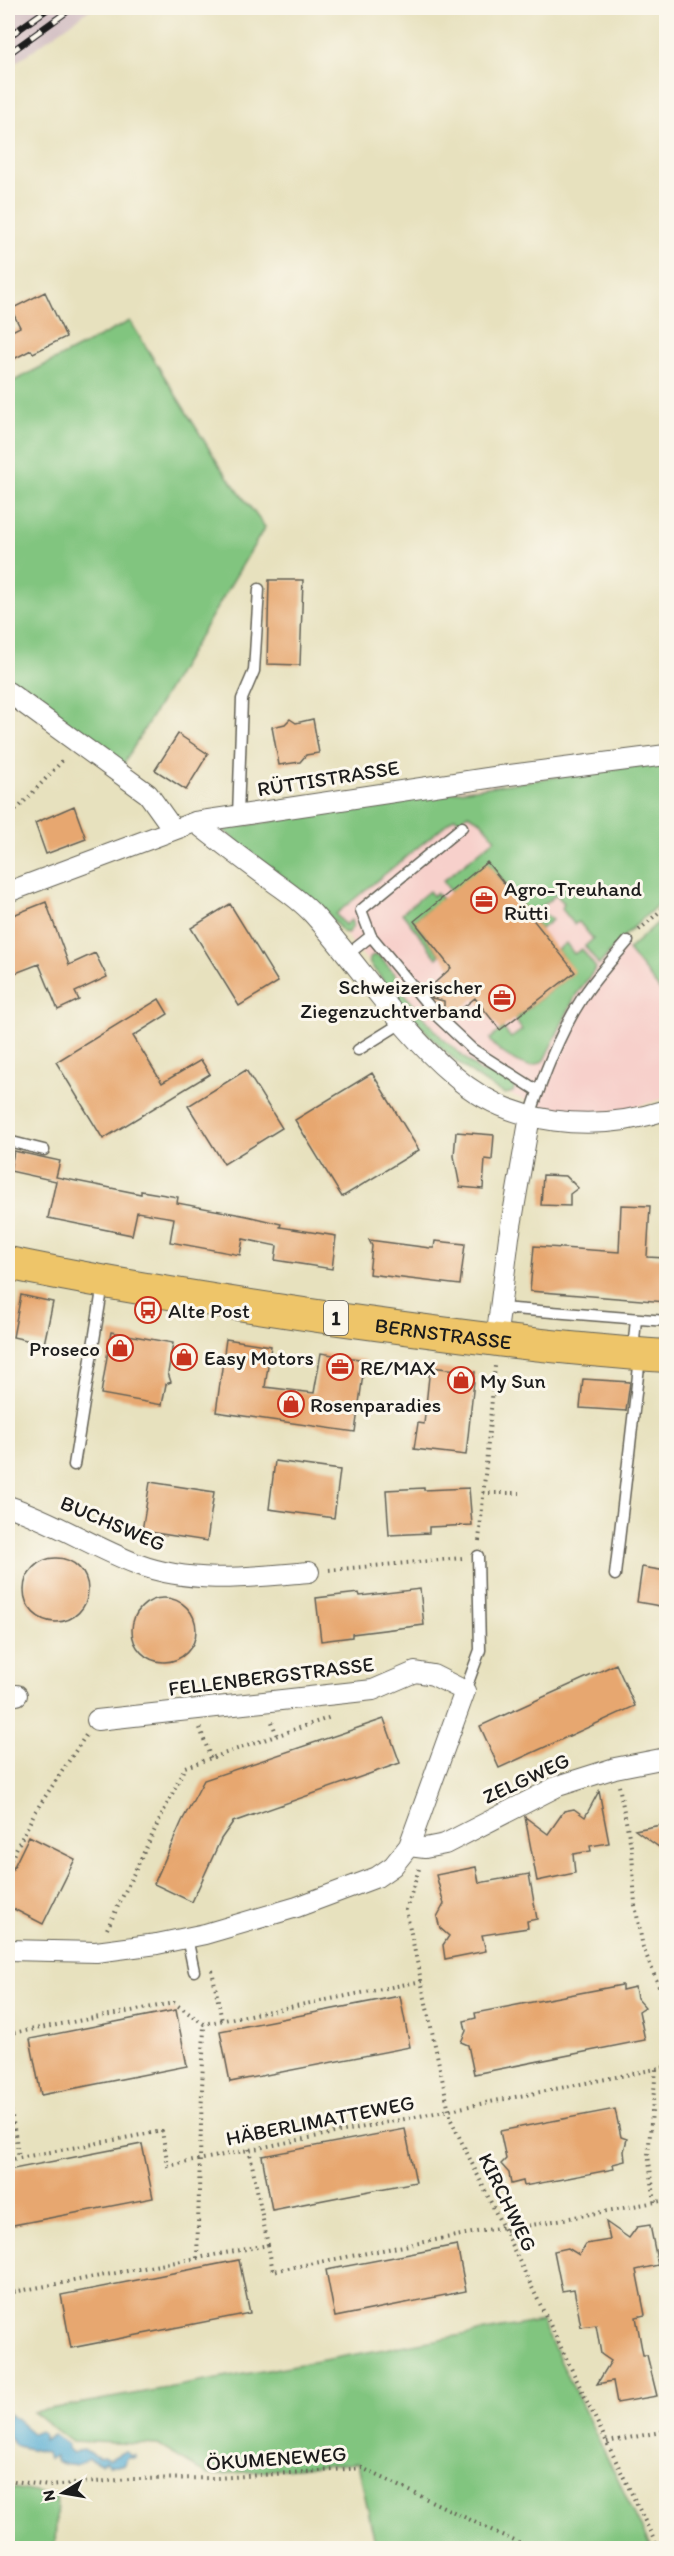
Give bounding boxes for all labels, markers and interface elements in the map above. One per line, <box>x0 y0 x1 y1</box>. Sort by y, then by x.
street label: RÜTTISTRASSE <box>255 754 401 802</box>
place label: Agro-Treuhand Rütti <box>504 876 643 925</box>
office icon: Agro-Treuhand Rütti <box>469 885 499 915</box>
place label: Schweizerischer Ziegenzuchtverband <box>300 974 483 1023</box>
office icon: Schweizerischer Ziegenzuchtverband <box>487 983 517 1013</box>
bus stop icon: Alte Post <box>133 1295 163 1325</box>
place label: Alte Post <box>168 1298 250 1323</box>
road number: 1 <box>324 1301 348 1335</box>
street label: BERNSTRASSE <box>373 1312 513 1354</box>
shop icon: Proseco <box>105 1333 135 1363</box>
place label: Proseco <box>29 1336 100 1361</box>
shop icon: Easy Motors <box>169 1342 199 1372</box>
place label: Easy Motors <box>204 1345 314 1370</box>
office icon: RE/MAX <box>325 1352 355 1382</box>
place label: RE/MAX <box>360 1355 436 1380</box>
shop icon: My Sun <box>446 1365 476 1395</box>
place label: My Sun <box>480 1368 546 1393</box>
shop icon: Rosenparadies <box>276 1389 306 1419</box>
place label: Rosenparadies <box>310 1392 441 1417</box>
street label: BUCHSWEG <box>57 1490 169 1556</box>
street label: FELLENBERGSTRASSE <box>167 1651 375 1701</box>
street label: ZELGWEG <box>479 1747 573 1809</box>
street label: HÄBERLIMATTEWEG <box>224 2089 416 2151</box>
street label: KIRCHWEG <box>473 2149 543 2255</box>
street label: ÖKUMENEWEG <box>205 2441 347 2475</box>
north arrow <box>33 2463 93 2523</box>
text: N <box>38 2489 59 2503</box>

